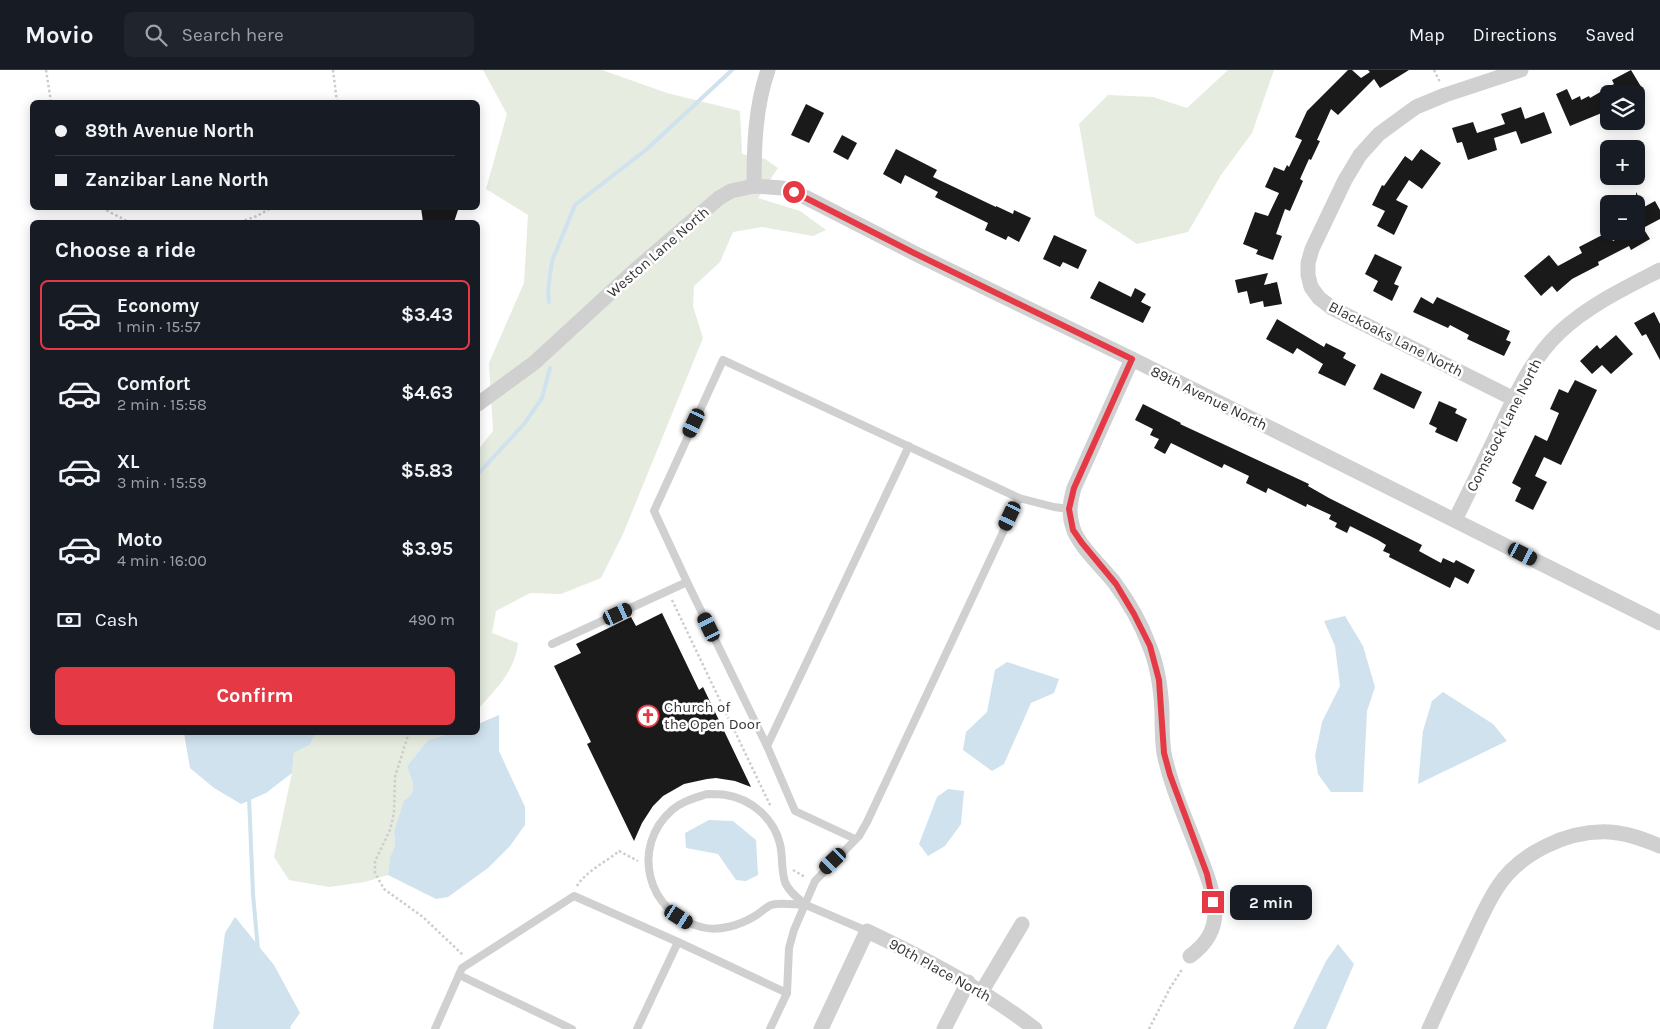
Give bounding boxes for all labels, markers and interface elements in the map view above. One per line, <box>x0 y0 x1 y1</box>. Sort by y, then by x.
search box <box>124 12 474 57</box>
text: Movio <box>25 21 94 49</box>
icon: search <box>142 21 170 49</box>
text: Search here <box>182 24 284 46</box>
text: Map <box>1409 24 1445 46</box>
text: Directions <box>1473 24 1557 46</box>
text: Saved <box>1585 24 1635 46</box>
map controls <box>1600 85 1645 240</box>
button: layers <box>1600 85 1645 130</box>
text: 89th Avenue North <box>85 120 254 142</box>
button: + <box>1600 140 1645 185</box>
text: Zanzibar Lane North <box>85 169 269 191</box>
route start <box>783 181 805 203</box>
button: − <box>1600 195 1645 240</box>
street label: Weston Lane North <box>603 203 713 301</box>
text: Choose a ride <box>55 237 196 263</box>
icon: car <box>57 293 102 338</box>
text: Economy <box>117 295 199 317</box>
street label: Blackoaks Lane North <box>1326 297 1466 381</box>
text: $3.43 <box>401 304 453 326</box>
text: 1 min · 15:57 <box>117 317 201 336</box>
street label: Comstock Lane North <box>1463 355 1545 495</box>
street label: 89th Avenue North <box>1148 362 1270 434</box>
icon: car <box>57 371 102 416</box>
text: Comfort <box>117 373 191 395</box>
text: $4.63 <box>401 382 453 404</box>
text: 2 min · 15:58 <box>117 395 207 414</box>
car <box>680 406 707 440</box>
icon: car <box>57 449 102 494</box>
text: XL <box>117 451 139 473</box>
text: $5.83 <box>401 460 453 482</box>
text: 3 min · 15:59 <box>117 473 206 492</box>
car <box>996 499 1023 533</box>
icon: car <box>57 527 102 572</box>
text: Moto <box>117 529 163 551</box>
text: $3.95 <box>401 538 453 560</box>
car <box>1506 541 1539 567</box>
text: 4 min · 16:00 <box>117 551 207 570</box>
car <box>601 601 634 627</box>
icon: cash <box>55 606 83 634</box>
text: Cash <box>95 609 139 631</box>
text: 490 m <box>409 610 455 629</box>
car <box>695 610 722 644</box>
button: Confirm <box>55 667 455 725</box>
place label: Church of the Open Door <box>664 698 761 733</box>
church icon: Church of the Open Door <box>636 704 660 728</box>
car <box>816 845 849 877</box>
callout: 2 min <box>1230 884 1313 920</box>
route end <box>1202 891 1224 913</box>
text: 2 min <box>1249 893 1293 912</box>
car <box>662 903 695 931</box>
street label: 90th Place North <box>886 934 994 1006</box>

